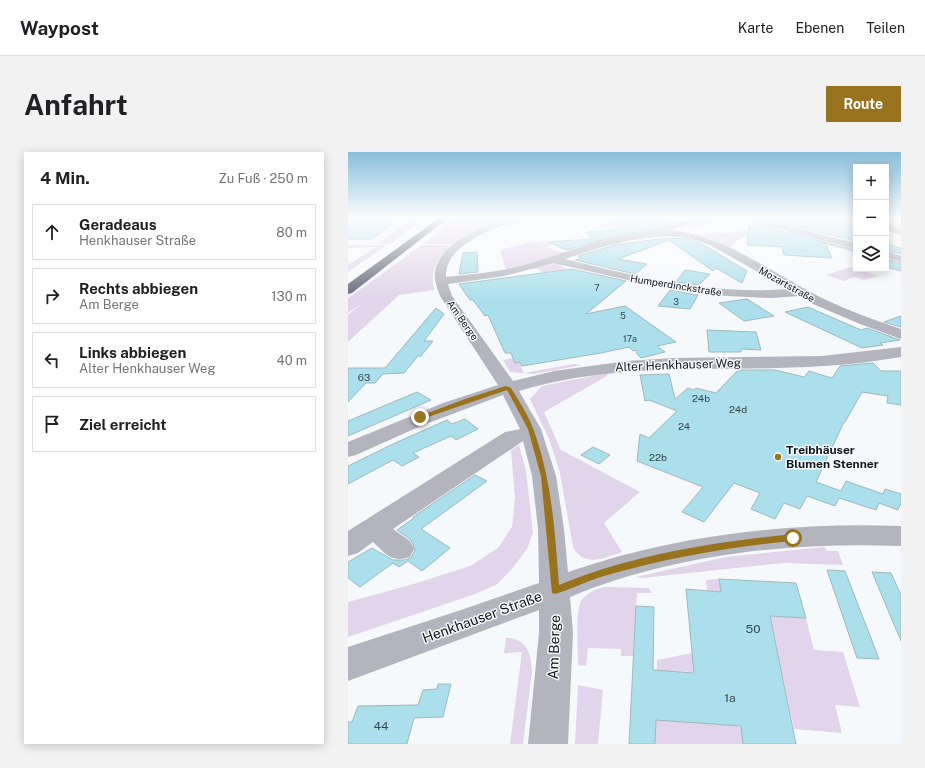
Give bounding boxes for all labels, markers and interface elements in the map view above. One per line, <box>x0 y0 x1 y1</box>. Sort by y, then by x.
text: Waypost <box>20 17 99 39</box>
text: Karte <box>738 20 773 36</box>
text: Ebenen <box>795 20 844 36</box>
text: Teilen <box>866 20 905 36</box>
button: Route <box>826 86 901 122</box>
text: Anfahrt <box>24 88 128 121</box>
map controls <box>853 164 889 272</box>
button: + <box>853 164 889 200</box>
text: 4 Min. <box>40 168 90 188</box>
text: Zu Fuß · 250 m <box>219 171 308 186</box>
button: − <box>853 200 889 236</box>
text: Geradeaus <box>79 216 157 233</box>
icon: ahead <box>41 221 63 243</box>
text: 80 m <box>276 225 307 240</box>
text: Henkhauser Straße <box>79 233 196 248</box>
button: layers <box>853 236 889 272</box>
street label: Mozartstraße <box>757 264 817 304</box>
street label: Humperdinckstraße <box>629 272 723 298</box>
text: Rechts abbiegen <box>79 280 198 297</box>
house number: 7 <box>594 282 600 293</box>
icon: right <box>41 285 63 307</box>
text: 130 m <box>271 289 307 304</box>
house number: 3 <box>673 296 679 307</box>
text: Am Berge <box>79 297 139 312</box>
street label: Am Berge <box>445 298 481 343</box>
house number: 5 <box>620 310 626 321</box>
house number: 17a <box>623 333 637 344</box>
text: Links abbiegen <box>79 344 186 361</box>
icon: left <box>41 349 63 371</box>
text: 40 m <box>276 353 307 368</box>
street label: Alter Henkhauser Weg <box>615 356 741 374</box>
text: Alter Henkhauser Weg <box>79 361 216 376</box>
house number: 63 <box>358 371 370 383</box>
house number: 24b <box>692 392 710 404</box>
house number: 24d <box>729 403 747 415</box>
route end <box>411 408 429 426</box>
icon: arrive <box>41 413 63 435</box>
text: Ziel erreicht <box>79 416 166 433</box>
house number: 24 <box>678 420 690 432</box>
place label: Treibhäuser Blumen Stenner <box>786 443 879 471</box>
house number: 22b <box>649 451 667 463</box>
marker: Treibhäuser Blumen Stenner <box>773 452 783 462</box>
route start <box>784 529 802 547</box>
street label: Henkhauser Straße <box>420 588 544 646</box>
street label: Am Berge <box>545 614 563 680</box>
house number: 50 <box>745 622 761 636</box>
house number: 1a <box>724 691 736 705</box>
house number: 44 <box>373 719 389 733</box>

